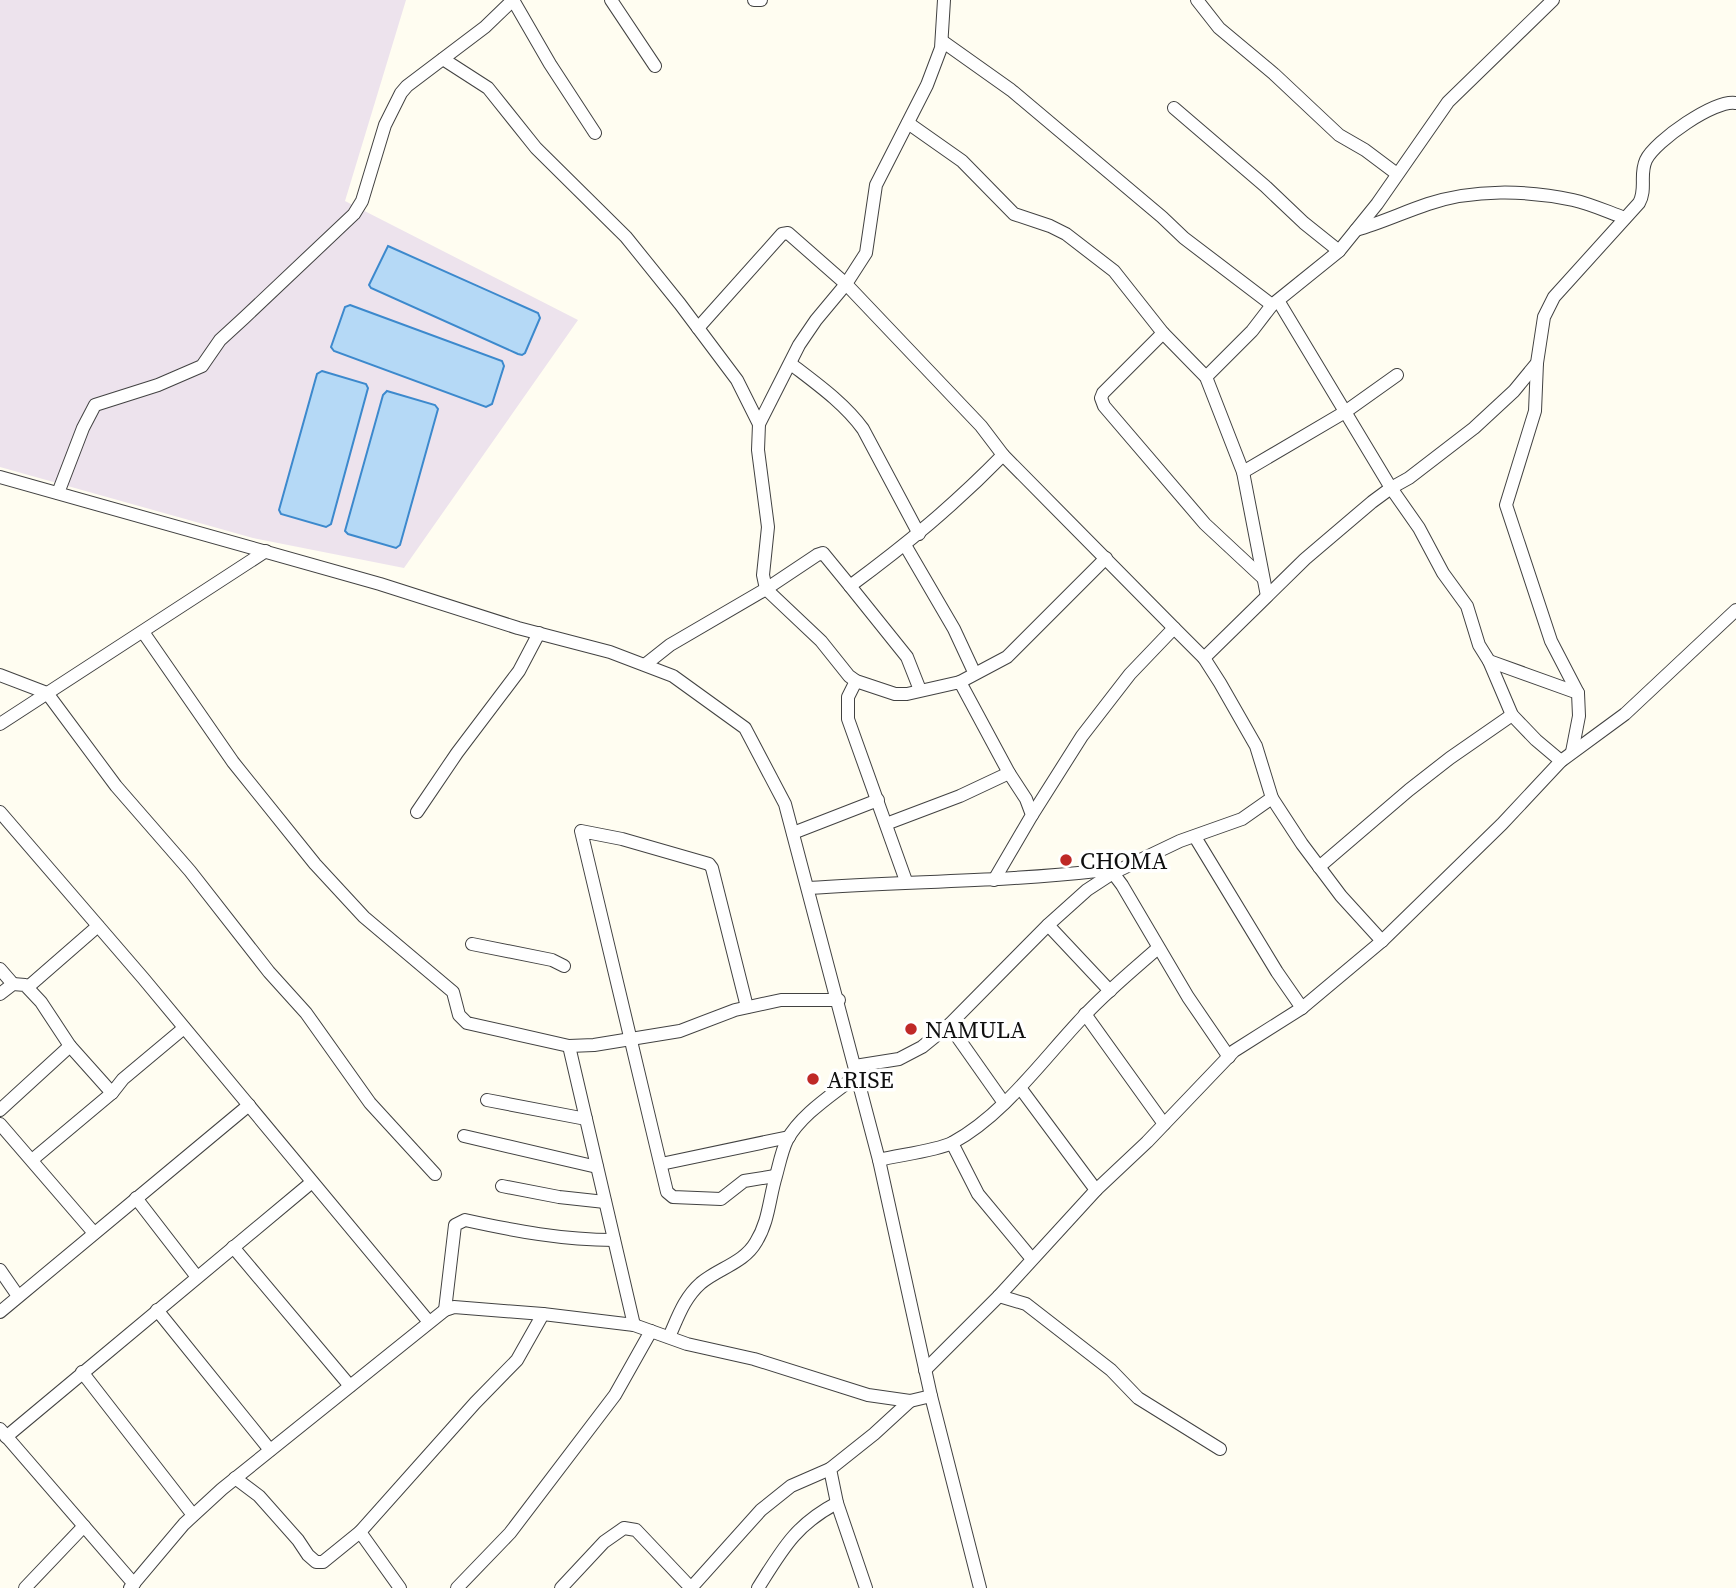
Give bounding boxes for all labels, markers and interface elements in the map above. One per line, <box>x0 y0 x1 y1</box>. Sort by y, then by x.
place label: CHOMA <box>1080 844 1168 877</box>
marker: CHOMA <box>1058 852 1074 868</box>
place label: NAMULA <box>925 1013 1026 1046</box>
marker: NAMULA <box>903 1021 919 1037</box>
place label: ARISE <box>827 1063 894 1096</box>
marker: ARISE <box>805 1071 821 1087</box>

